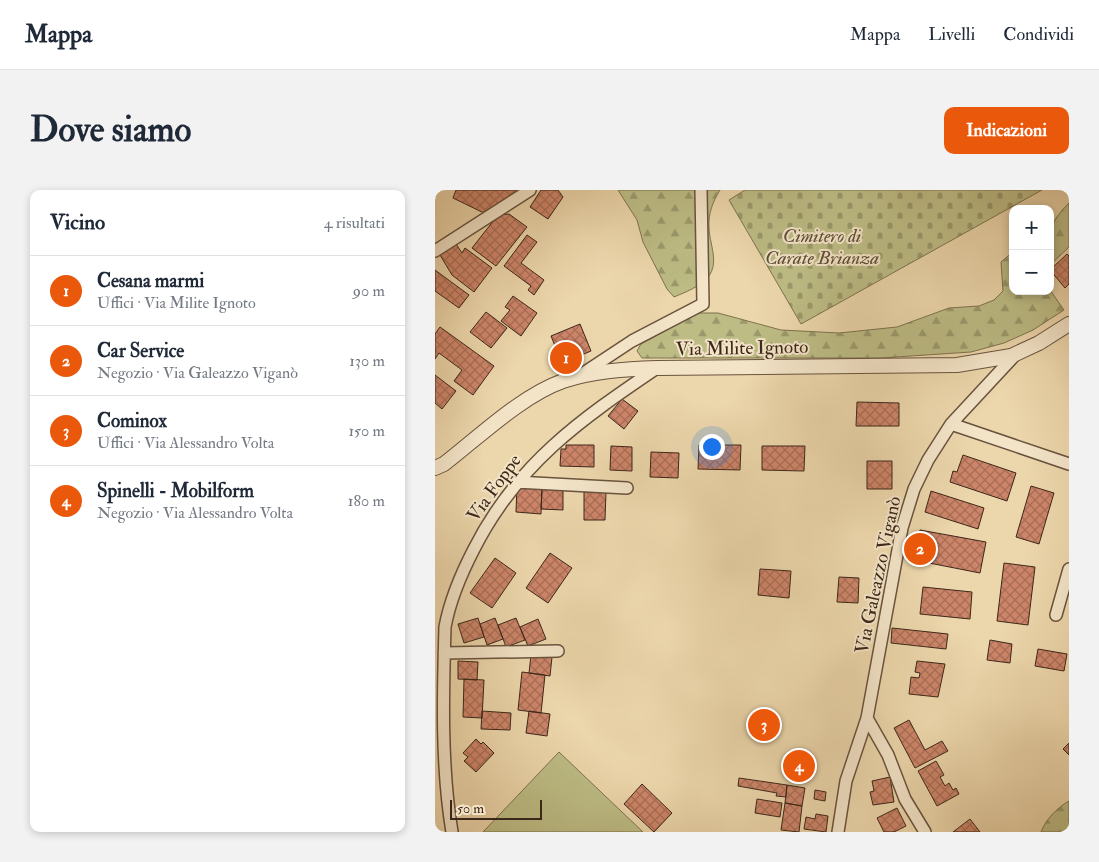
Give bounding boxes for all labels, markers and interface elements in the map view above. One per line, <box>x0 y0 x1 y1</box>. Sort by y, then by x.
text: Mappa <box>25 19 92 50</box>
text: Mappa <box>850 23 900 46</box>
text: Livelli <box>928 23 975 46</box>
text: Condividi <box>1003 23 1074 46</box>
button: Indicazioni <box>944 107 1069 154</box>
text: Dove siamo <box>30 108 191 152</box>
map controls <box>1009 205 1054 295</box>
button: + <box>1009 205 1054 250</box>
text: Vicino <box>50 209 105 236</box>
text: 4 risultati <box>324 213 385 233</box>
park label: Cimitero di Carate Brianza <box>765 224 879 270</box>
button: − <box>1009 250 1054 295</box>
text: Cesana marmi <box>97 269 204 293</box>
text: 1 <box>63 281 69 301</box>
text: 90 m <box>353 281 385 301</box>
text: Uffici · Via Milite Ignoto <box>97 293 256 313</box>
street label: Via Milite Ignoto <box>675 335 809 361</box>
text: Car Service <box>97 339 184 363</box>
pin: 1 <box>550 339 582 377</box>
text: 2 <box>62 351 70 371</box>
text: 130 m <box>349 351 385 371</box>
text: Negozio · Via Galeazzo Viganò <box>97 363 298 383</box>
text: Cominox <box>97 409 167 433</box>
text: 3 <box>63 421 69 441</box>
text: 150 m <box>348 421 385 441</box>
text: Uffici · Via Alessandro Volta <box>97 433 274 453</box>
your location <box>699 434 725 460</box>
street label: Via Foppe <box>461 449 527 527</box>
text: Spinelli - Mobilform <box>97 479 254 503</box>
text: 4 <box>62 491 70 511</box>
text: 180 m <box>348 491 385 511</box>
street label: Via Galeazzo Viganò <box>850 494 906 656</box>
text: Negozio · Via Alessandro Volta <box>97 503 293 523</box>
pin: 2 <box>904 530 936 568</box>
pin: 3 <box>748 706 780 744</box>
pin: 4 <box>783 747 815 785</box>
scale bar <box>450 797 543 820</box>
text: 50 m <box>457 800 484 817</box>

